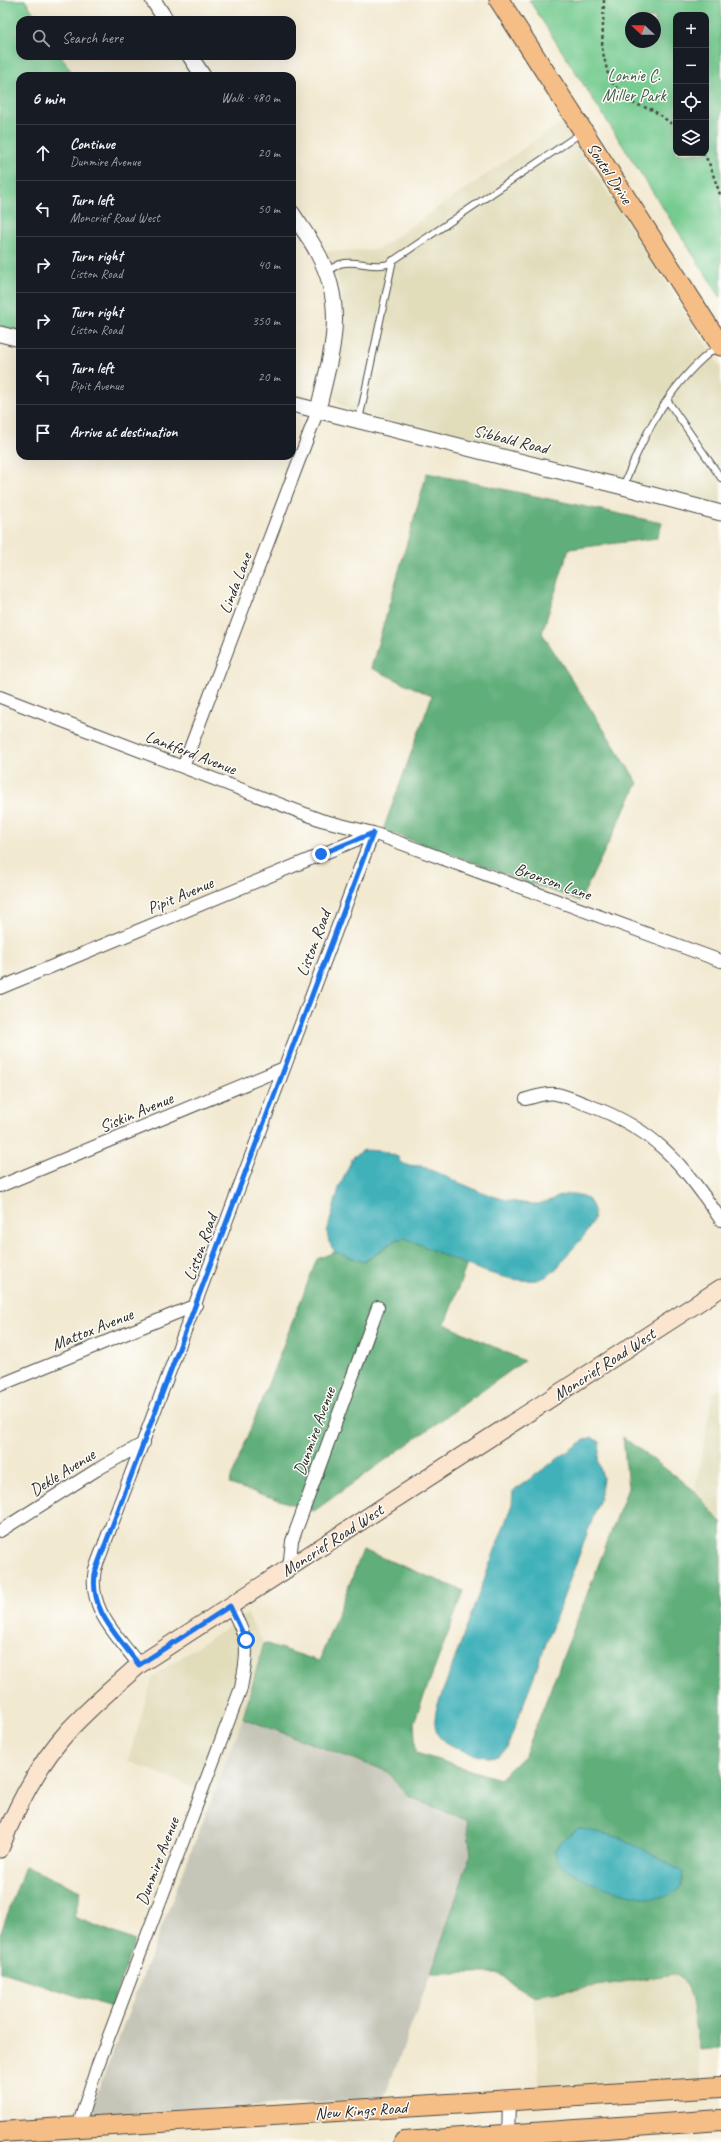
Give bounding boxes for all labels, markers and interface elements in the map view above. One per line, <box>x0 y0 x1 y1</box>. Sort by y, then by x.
north arrow <box>625 12 661 48</box>
map controls <box>673 12 709 156</box>
button: + <box>673 12 709 48</box>
search box <box>16 16 296 60</box>
icon: search <box>30 27 52 49</box>
text: Search here <box>62 29 123 48</box>
button: − <box>673 48 709 84</box>
park label: Lonnie C. Miller Park <box>602 65 668 106</box>
button: locate <box>673 84 709 120</box>
text: 6 min <box>32 88 65 109</box>
text: Walk · 480 m <box>221 90 280 106</box>
button: layers <box>673 120 709 156</box>
text: Continue <box>70 135 115 154</box>
street label: Soutel Drive <box>582 139 638 209</box>
icon: ahead <box>32 142 54 164</box>
text: 20 m <box>258 145 280 161</box>
text: Dunmire Avenue <box>70 154 141 170</box>
text: Turn left <box>70 191 113 210</box>
icon: left <box>32 198 54 220</box>
text: 50 m <box>258 201 280 217</box>
text: Moncrief Road West <box>70 210 160 226</box>
text: Turn right <box>70 247 123 266</box>
icon: right <box>32 254 54 276</box>
text: 40 m <box>258 257 280 273</box>
text: Liston Road <box>70 266 123 282</box>
text: Turn right <box>70 303 123 322</box>
icon: right <box>32 310 54 332</box>
text: 350 m <box>252 313 280 329</box>
text: Liston Road <box>70 322 123 338</box>
text: Turn left <box>70 359 113 378</box>
icon: left <box>32 366 54 388</box>
text: 20 m <box>258 369 280 385</box>
text: Pipit Avenue <box>70 378 123 394</box>
street label: Sibbald Road <box>471 420 554 460</box>
icon: arrive <box>32 422 54 444</box>
text: Arrive at destination <box>70 423 177 442</box>
street label: Linda Lane <box>214 549 257 616</box>
street label: Lankford Avenue <box>143 726 240 780</box>
route end <box>312 845 330 863</box>
street label: Bronson Lane <box>512 858 595 905</box>
street label: Pipit Avenue <box>144 872 218 919</box>
street label: Liston Road <box>291 905 336 979</box>
street label: Siskin Avenue <box>96 1087 177 1137</box>
street label: Liston Road <box>179 1209 223 1283</box>
street label: Mattox Avenue <box>48 1303 137 1355</box>
street label: Moncrief Road West <box>549 1322 661 1405</box>
street label: Dunmire Avenue <box>289 1383 341 1478</box>
street label: Dekle Avenue <box>26 1443 100 1501</box>
street label: Moncrief Road West <box>277 1498 389 1581</box>
route start <box>237 1631 255 1649</box>
street label: Dunmire Avenue <box>131 1813 184 1908</box>
street label: New Kings Road <box>314 2097 411 2124</box>

